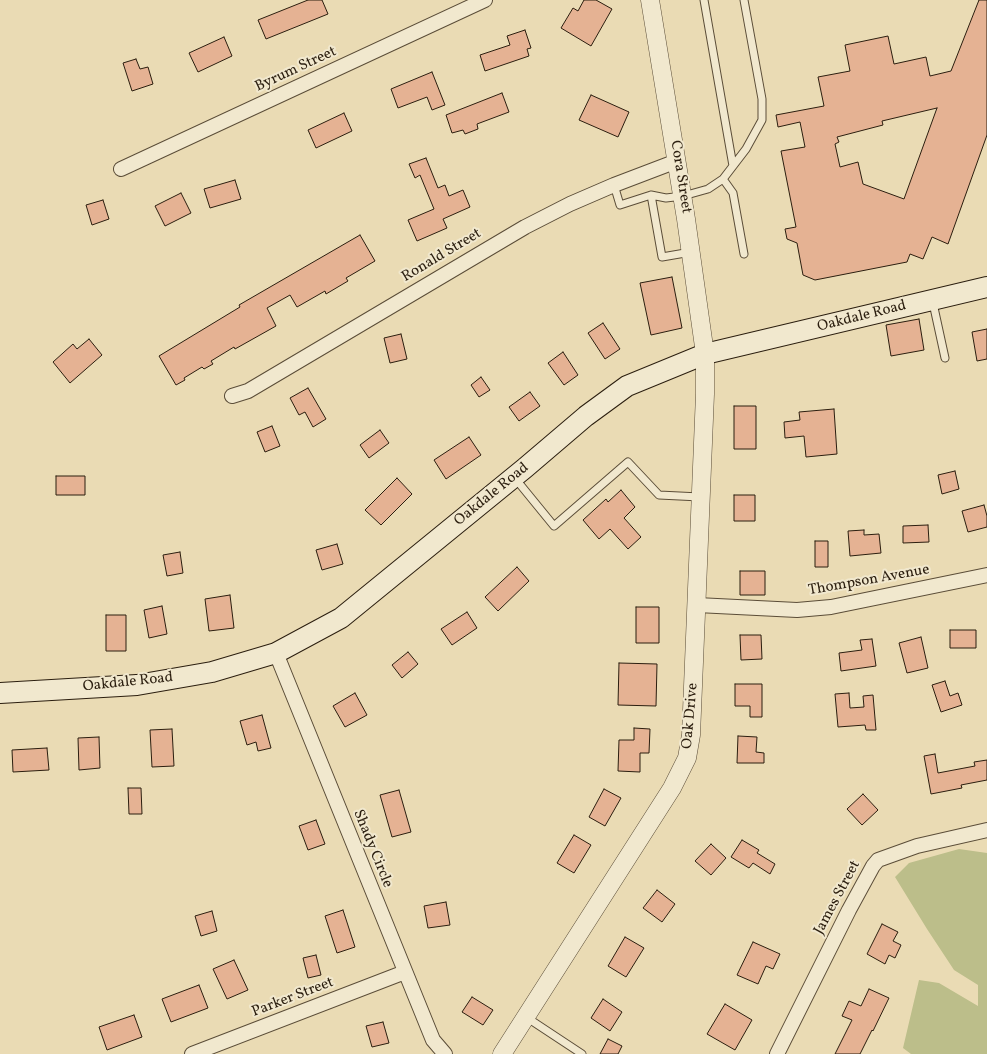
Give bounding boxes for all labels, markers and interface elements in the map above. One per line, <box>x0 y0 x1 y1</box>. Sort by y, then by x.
street label: Byrum Street <box>252 43 340 97</box>
street label: Cora Street <box>665 139 695 215</box>
street label: Ronald Street <box>399 225 485 287</box>
street label: Oakdale Road <box>816 297 908 337</box>
street label: Oakdale Road <box>451 459 533 531</box>
street label: Thompson Avenue <box>807 561 931 601</box>
street label: Oakdale Road <box>82 669 174 697</box>
street label: Oak Drive <box>679 682 703 750</box>
street label: Shady Circle <box>348 807 396 891</box>
street label: James Street <box>811 858 865 938</box>
street label: Parker Street <box>250 974 336 1022</box>

